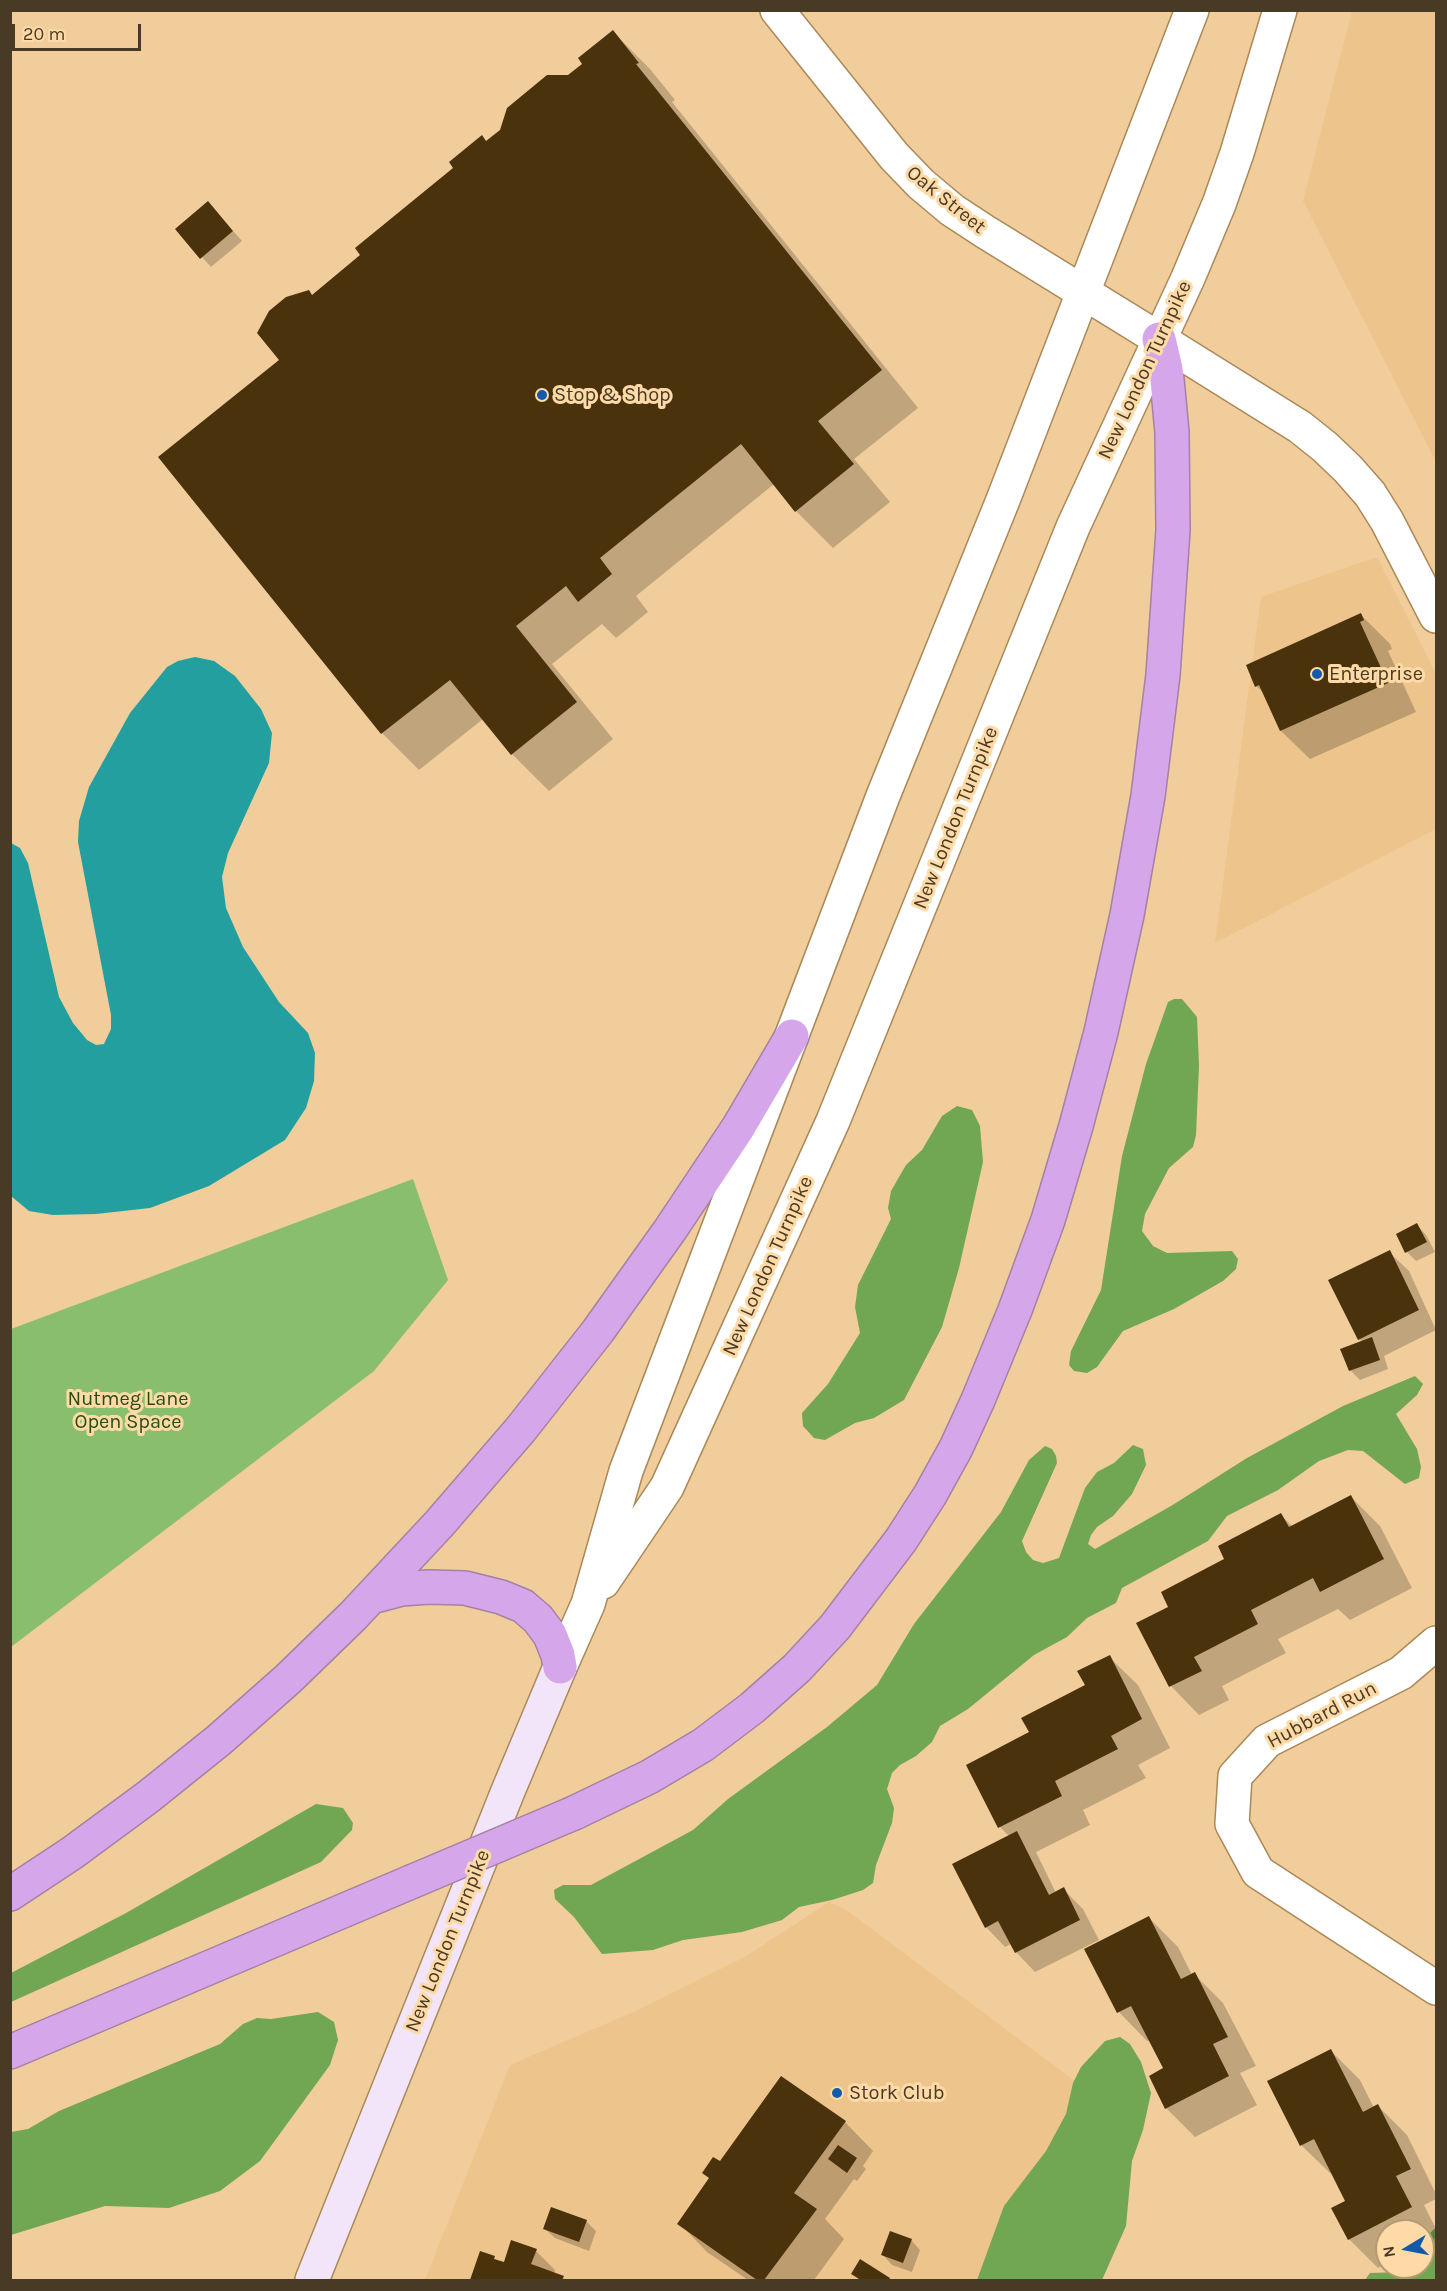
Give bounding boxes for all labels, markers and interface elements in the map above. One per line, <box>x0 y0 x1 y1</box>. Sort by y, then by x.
scale bar <box>15 12 144 50</box>
text: 20 m <box>23 23 65 45</box>
street label: Oak Street <box>902 161 990 239</box>
street label: New London Turnpike <box>1093 277 1197 463</box>
place label: Stop & Shop <box>554 383 671 407</box>
marker: Stop & Shop <box>535 388 549 402</box>
place label: Enterprise <box>1329 662 1423 686</box>
marker: Enterprise <box>1310 667 1324 681</box>
street label: New London Turnpike <box>908 723 1004 913</box>
street label: New London Turnpike <box>718 1172 818 1360</box>
park label: Nutmeg Lane Open Space <box>67 1387 189 1434</box>
street label: Hubbard Run <box>1263 1676 1381 1754</box>
street label: New London Turnpike <box>400 1846 496 2036</box>
place label: Stork Club <box>849 2081 945 2105</box>
marker: Stork Club <box>830 2086 844 2100</box>
north arrow <box>1375 2219 1435 2279</box>
text: N <box>1378 2245 1399 2259</box>

